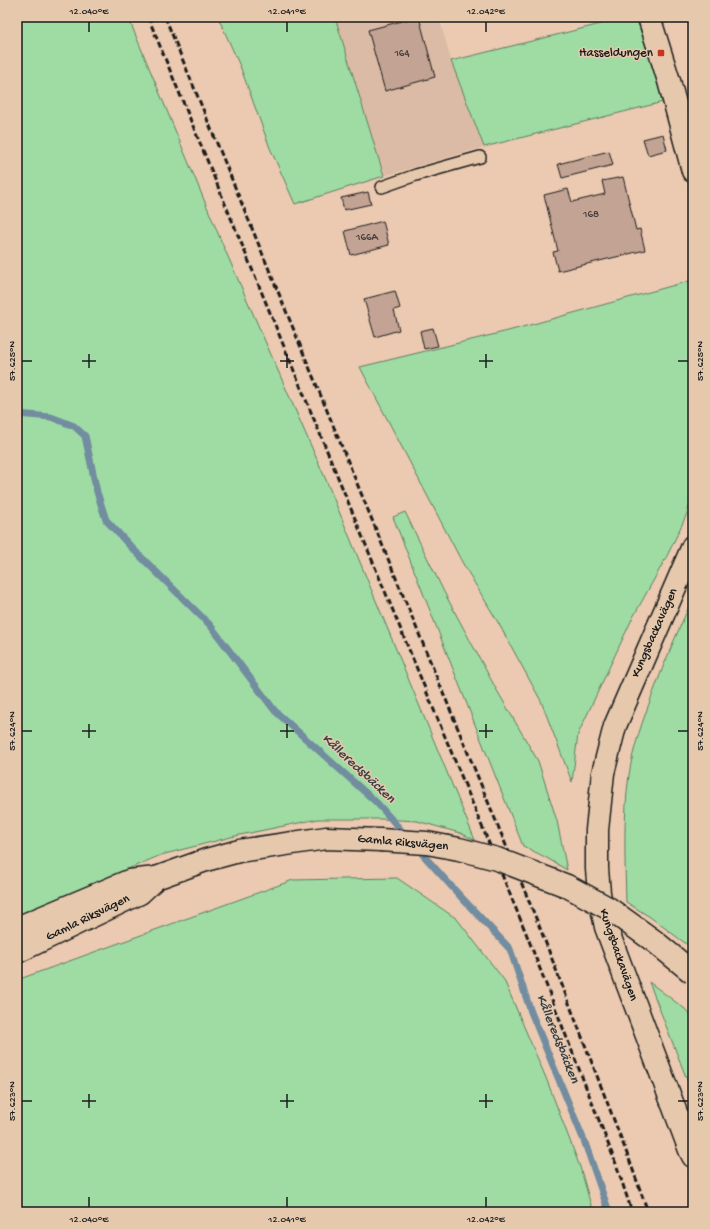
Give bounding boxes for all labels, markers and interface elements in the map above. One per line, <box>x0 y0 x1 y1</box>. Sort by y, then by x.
text: 12.040°E <box>69 6 109 18</box>
text: 12.041°E <box>267 6 306 18</box>
text: 12.042°E <box>466 6 506 18</box>
place label: Hasseldungen <box>579 46 654 61</box>
house number: 164 <box>393 48 410 60</box>
marker: Hasseldungen <box>656 48 666 58</box>
house number: 168 <box>582 209 599 221</box>
house number: 166A <box>355 232 379 244</box>
text: 57.625°N <box>7 341 19 381</box>
text: 57.625°N <box>695 341 707 381</box>
street label: Kungsbackavägen <box>629 585 682 680</box>
text: 57.624°N <box>7 711 19 751</box>
text: 57.624°N <box>695 711 707 751</box>
water label: Kålleredsbäcken <box>318 731 399 808</box>
street label: Gamla Riksvägen <box>357 832 450 855</box>
street label: Gamla Riksvägen <box>44 891 133 945</box>
street label: Kungsbackavägen <box>595 907 641 1004</box>
water label: Kålleredsbäcken <box>531 992 583 1086</box>
text: 57.623°N <box>7 1081 19 1121</box>
text: 57.623°N <box>695 1081 707 1121</box>
text: 12.040°E <box>69 1214 109 1226</box>
text: 12.041°E <box>267 1214 306 1226</box>
text: 12.042°E <box>466 1214 506 1226</box>

